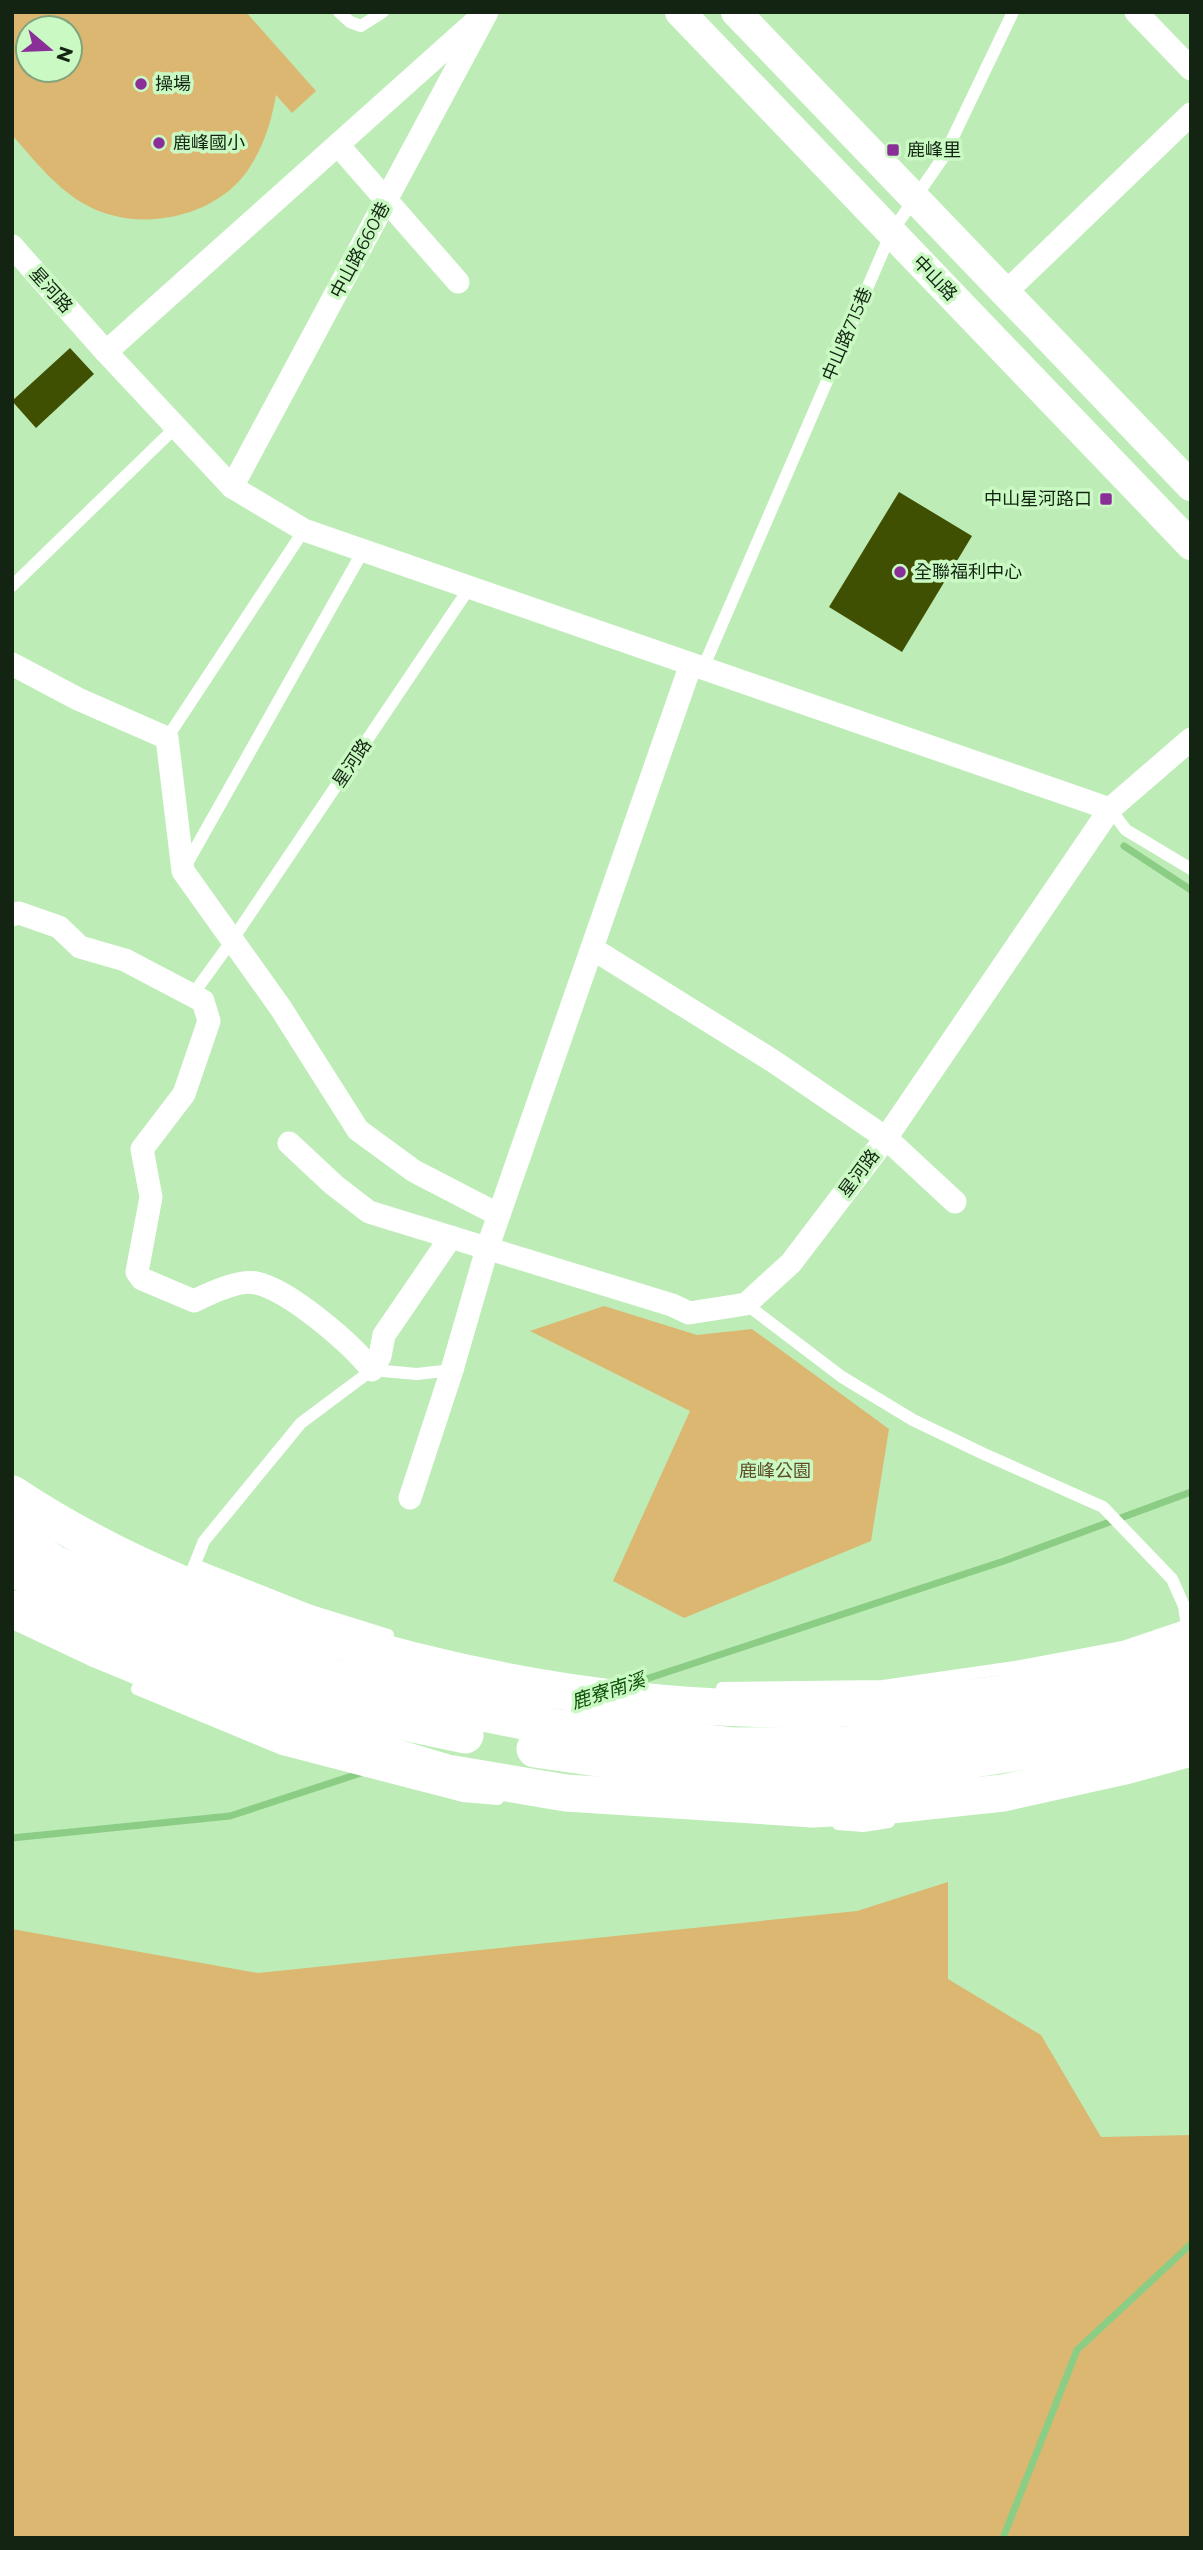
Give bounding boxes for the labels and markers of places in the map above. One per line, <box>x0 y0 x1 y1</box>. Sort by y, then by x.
place label: 操場 <box>155 73 191 95</box>
marker: 操場 <box>133 76 149 92</box>
place label: 鹿峰國小 <box>173 132 245 154</box>
marker: 鹿峰國小 <box>151 135 167 151</box>
place label: 鹿峰里 <box>907 139 961 161</box>
marker: 鹿峰里 <box>885 142 901 158</box>
place label: 中山星河路口 <box>984 488 1092 510</box>
marker: 中山星河路口 <box>1098 491 1114 507</box>
place label: 全聯福利中心 <box>914 561 1022 583</box>
marker: 全聯福利中心 <box>892 564 908 580</box>

